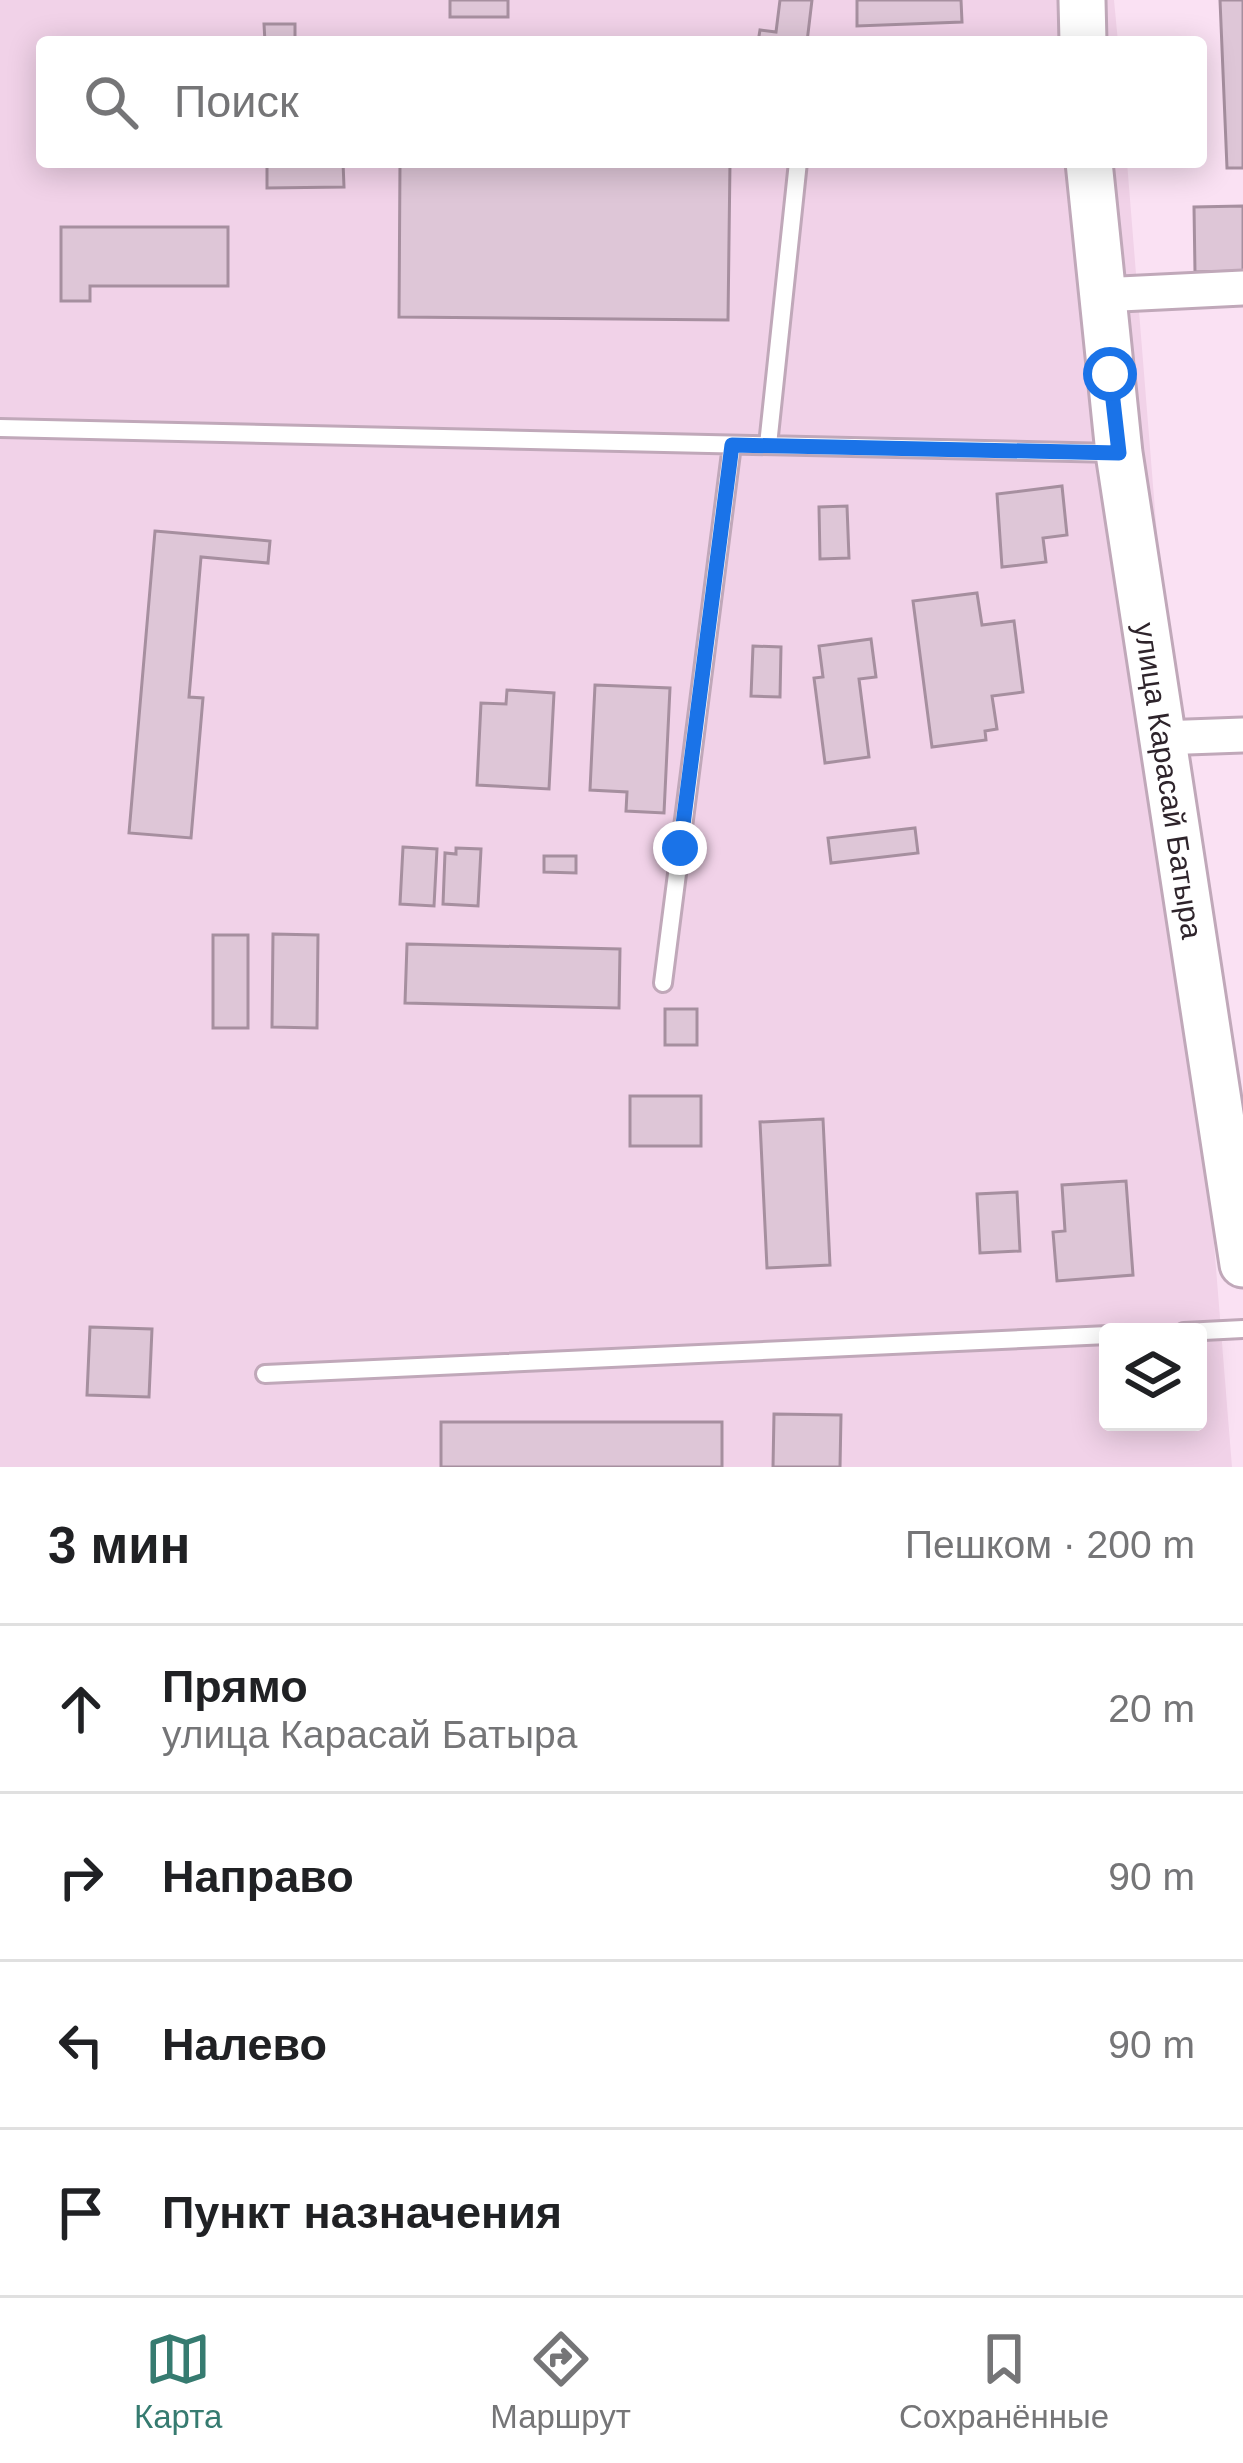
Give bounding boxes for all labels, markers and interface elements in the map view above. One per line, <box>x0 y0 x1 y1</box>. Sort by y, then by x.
search box <box>36 36 1207 168</box>
icon: search <box>78 69 144 135</box>
text: Поиск <box>174 76 299 127</box>
route start <box>1083 347 1137 401</box>
street label: улица Карасай Батыра <box>1129 620 1210 941</box>
route end <box>653 821 707 875</box>
map controls <box>1099 1323 1207 1431</box>
button: layers <box>1099 1323 1207 1431</box>
text: 3 мин <box>48 1517 190 1574</box>
text: Пешком · 200 m <box>905 1523 1195 1566</box>
text: Прямо <box>162 1661 308 1712</box>
icon: ahead <box>48 1676 114 1742</box>
text: 20 m <box>1108 1687 1195 1730</box>
text: улица Карасай Батыра <box>162 1713 577 1756</box>
icon: right <box>48 1844 114 1910</box>
text: Направо <box>162 1851 354 1902</box>
text: 90 m <box>1108 1855 1195 1898</box>
icon: left <box>48 2012 114 2078</box>
text: Налево <box>162 2019 327 2070</box>
text: 90 m <box>1108 2023 1195 2066</box>
icon: arrive <box>48 2180 114 2246</box>
text: Пункт назначения <box>162 2187 562 2238</box>
tab: Карта <box>134 2326 222 2436</box>
tab: Маршрут <box>490 2326 631 2436</box>
tab: Сохранённые <box>899 2326 1109 2436</box>

